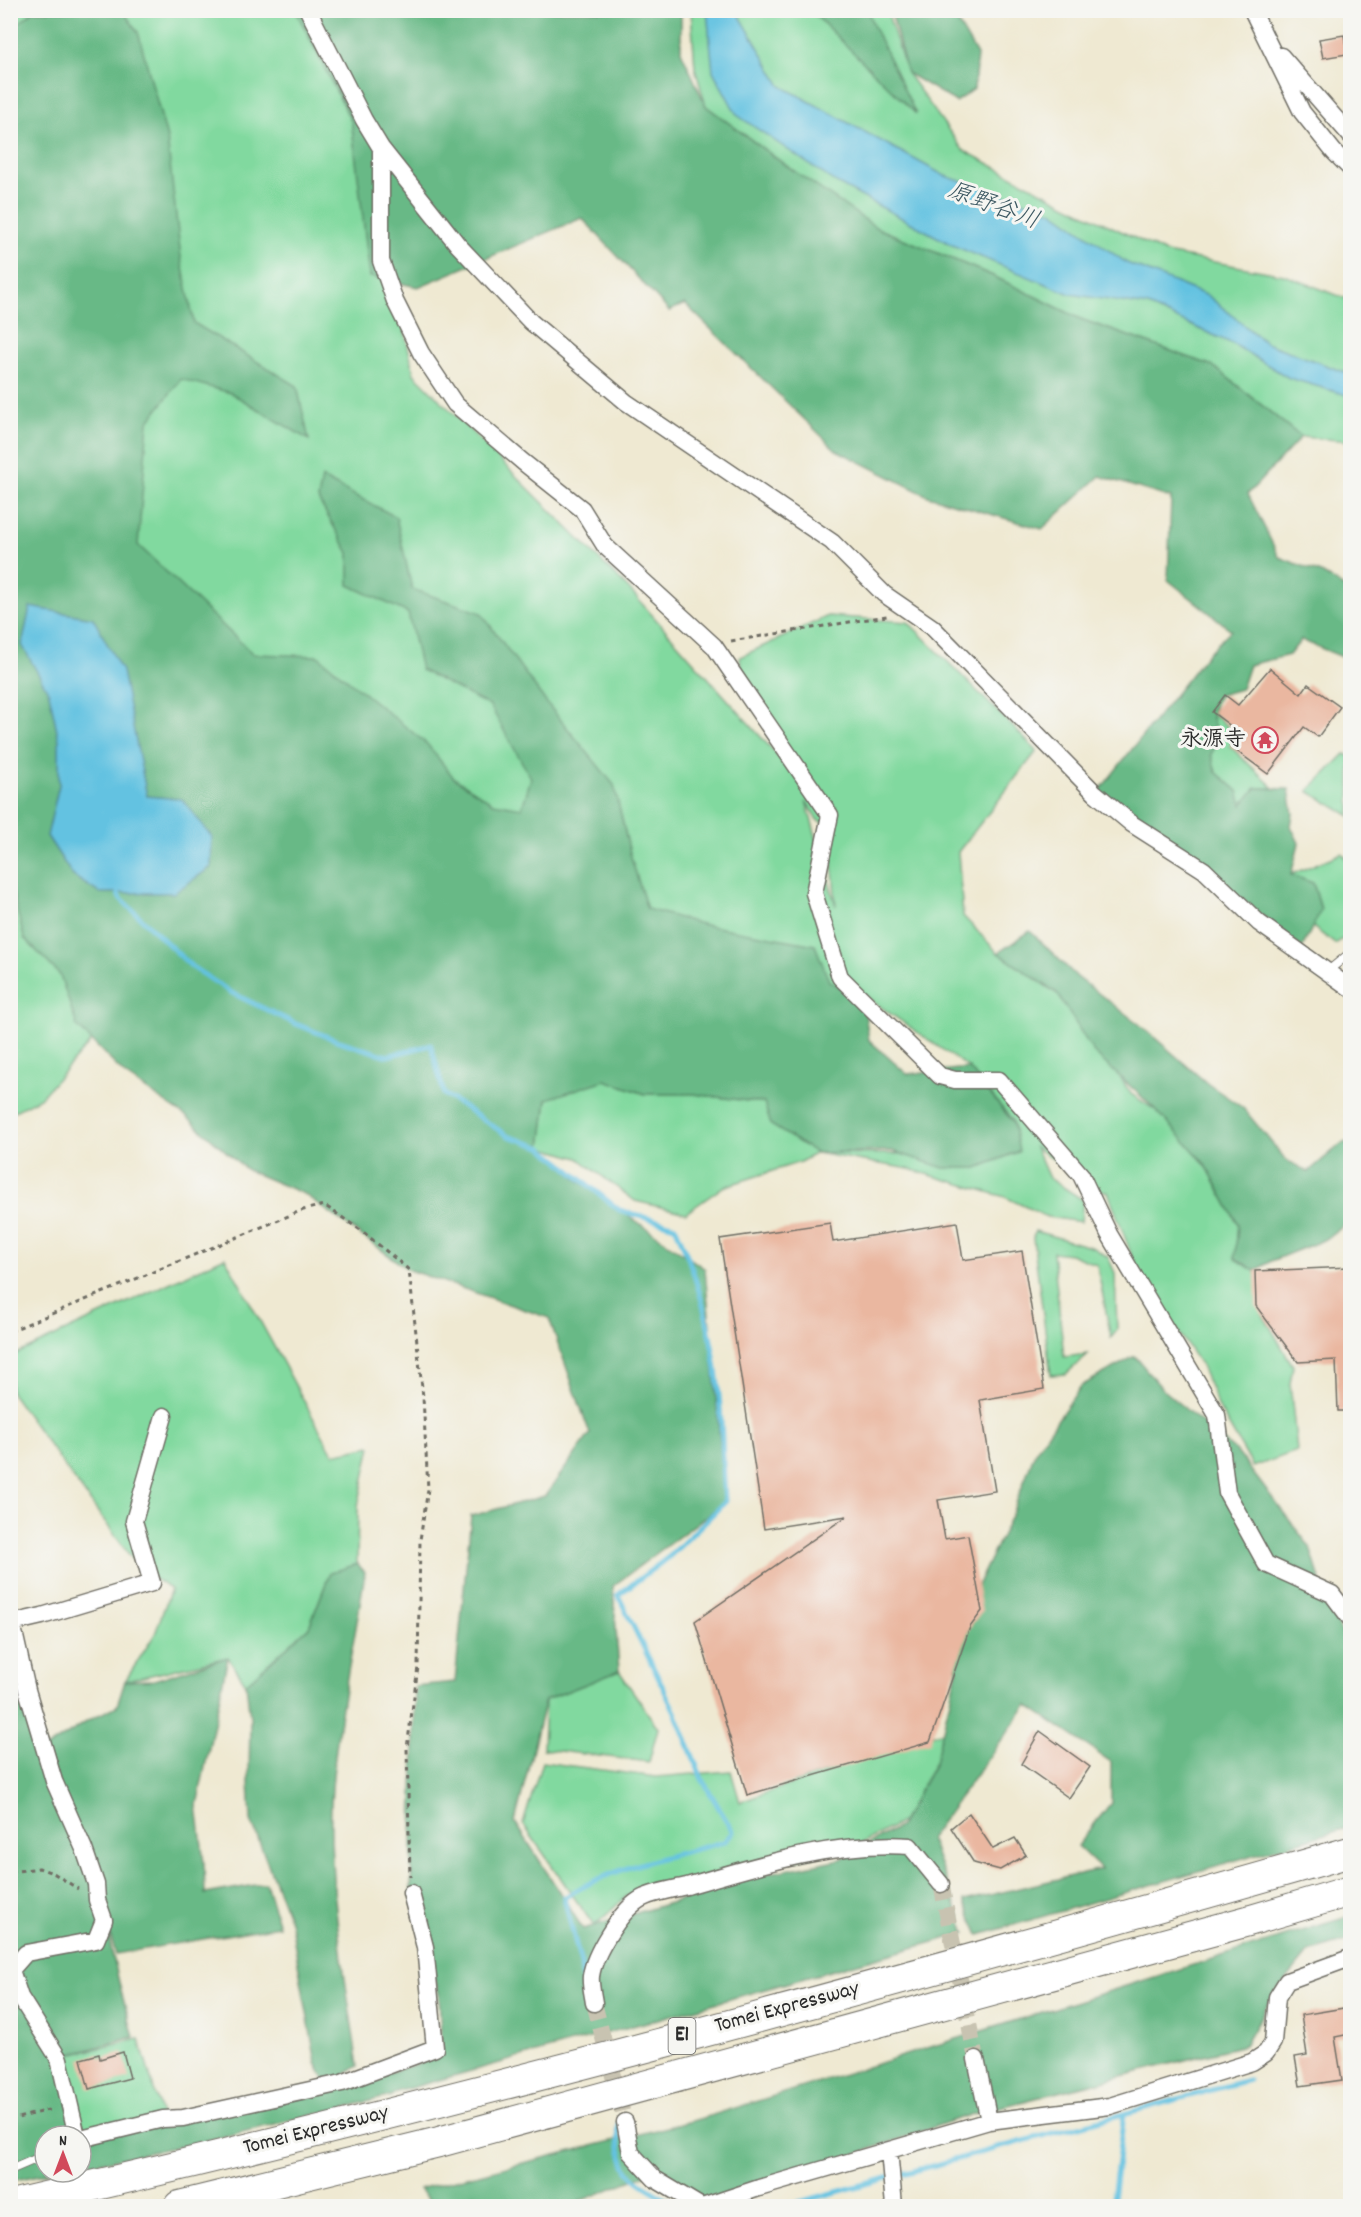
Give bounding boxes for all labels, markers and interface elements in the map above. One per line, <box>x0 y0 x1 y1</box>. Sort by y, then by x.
water label: 原野谷川 <box>942 175 1044 239</box>
place label: 永源寺 <box>1180 725 1246 756</box>
temple icon: 永源寺 <box>1250 725 1280 755</box>
street label: Tomei Expressway <box>711 1974 864 2042</box>
road number: E1 <box>668 2018 696 2054</box>
street label: Tomei Expressway <box>240 2098 393 2164</box>
north arrow <box>33 2124 93 2184</box>
text: N <box>59 2130 67 2153</box>

